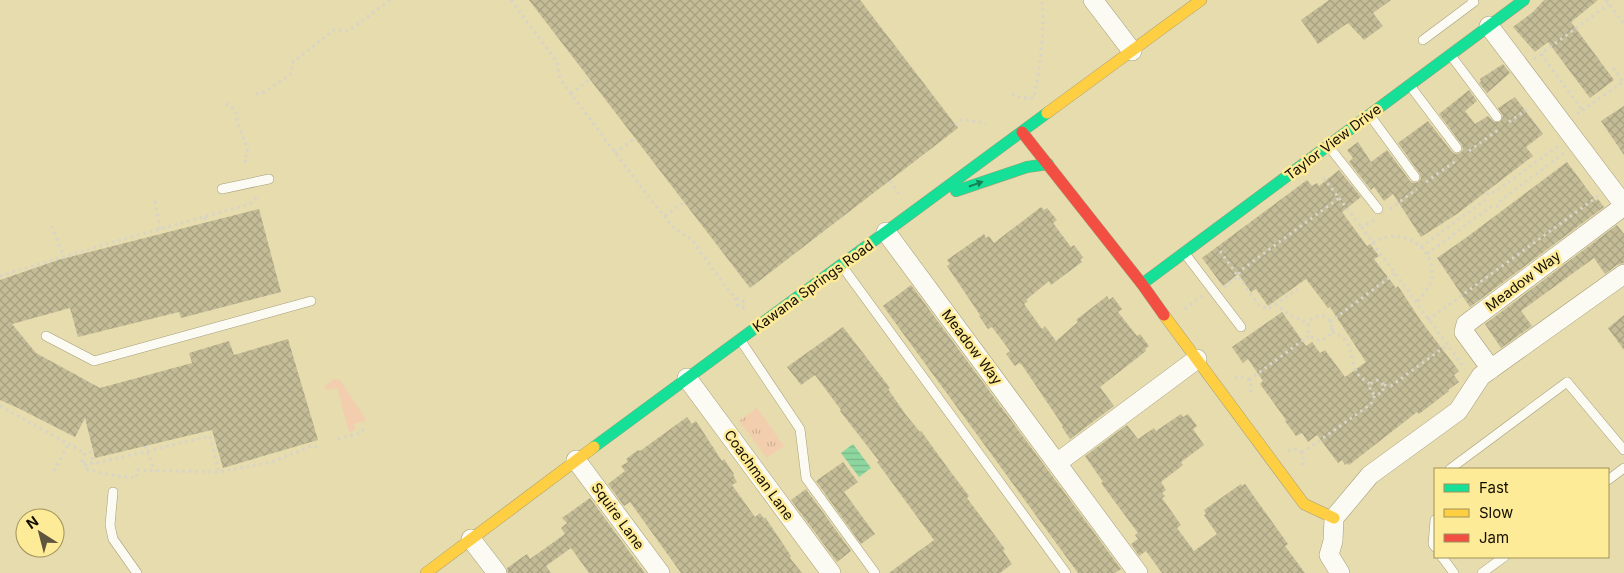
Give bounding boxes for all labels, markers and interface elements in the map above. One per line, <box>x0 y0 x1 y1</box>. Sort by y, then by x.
street label: Taylor View Drive <box>1281 100 1384 183</box>
one-way arrow <box>968 180 983 187</box>
street label: Kawana Springs Road <box>749 236 876 335</box>
street label: Meadow Way <box>1482 247 1564 314</box>
street label: Meadow Way <box>939 306 1006 388</box>
street label: Coachman Lane <box>721 426 798 523</box>
legend <box>1434 468 1609 558</box>
text: Fast <box>1479 478 1509 497</box>
street label: Squire Lane <box>588 479 648 552</box>
text: Slow <box>1479 503 1513 522</box>
north arrow <box>15 508 65 558</box>
text: N <box>23 512 41 532</box>
text: Jam <box>1479 528 1509 547</box>

